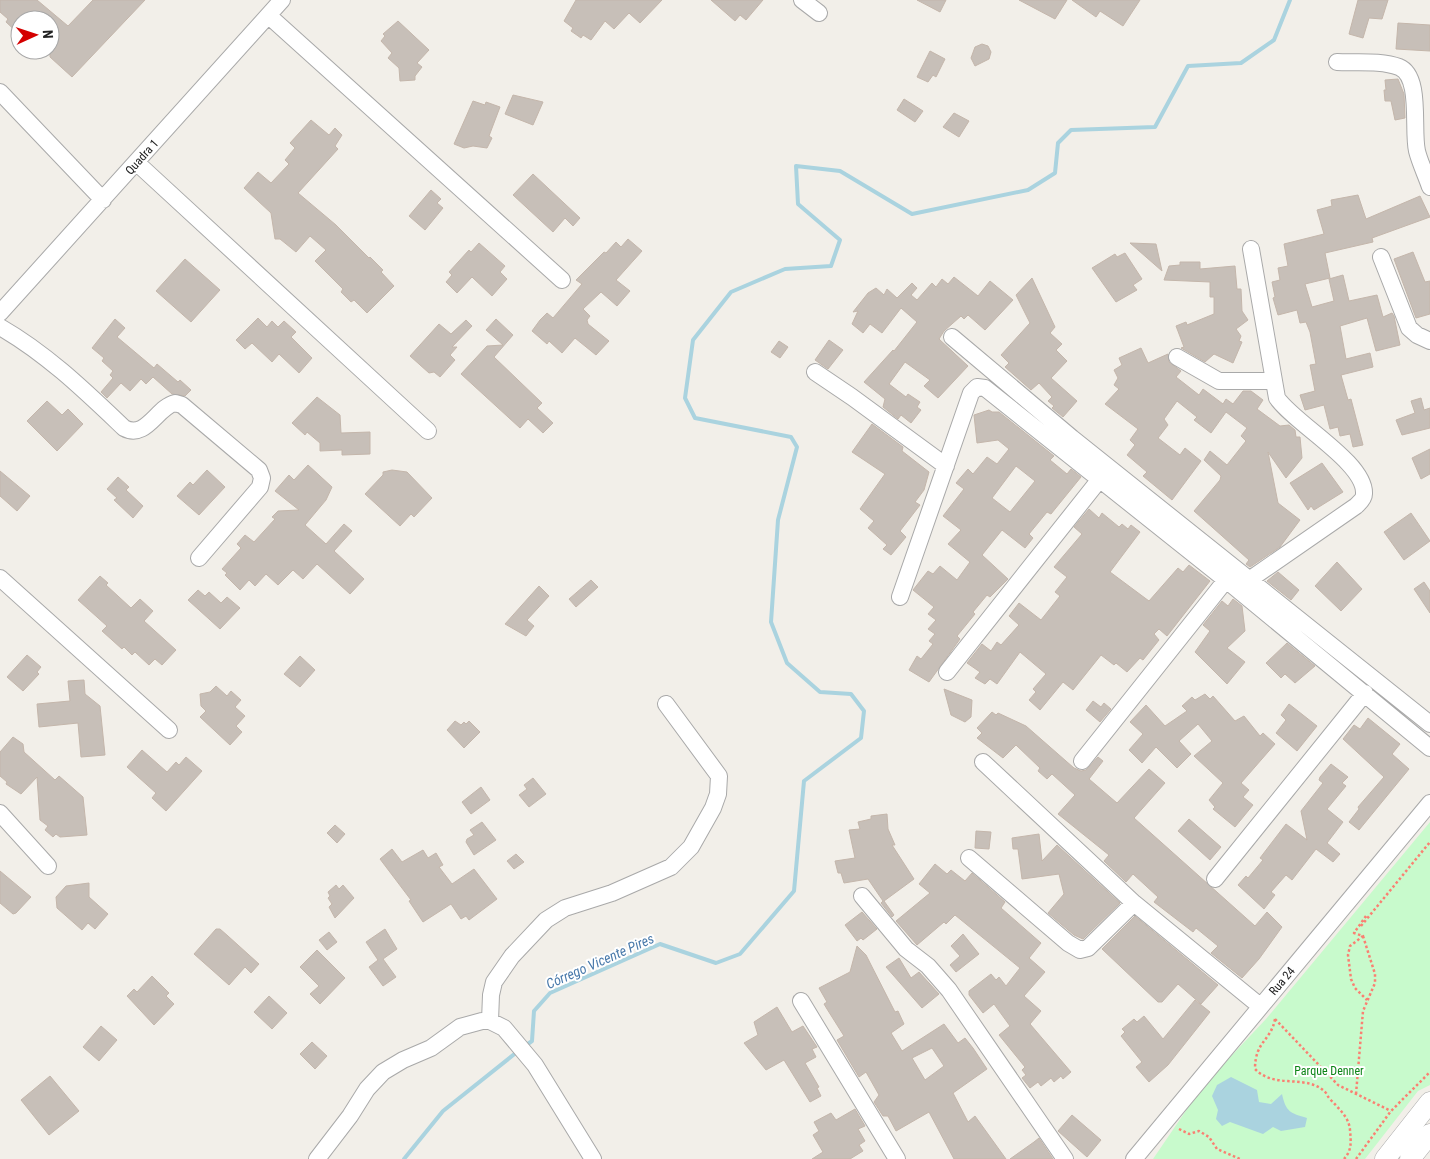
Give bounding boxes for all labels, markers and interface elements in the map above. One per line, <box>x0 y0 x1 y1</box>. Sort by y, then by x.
north arrow <box>10 10 60 60</box>
text: N <box>40 30 56 39</box>
street label: Quadra 1 <box>123 137 161 177</box>
water label: Córrego Vicente Pires <box>544 930 656 992</box>
street label: Rua 24 <box>1266 964 1298 998</box>
park label: Parque Denner <box>1294 1064 1364 1078</box>

